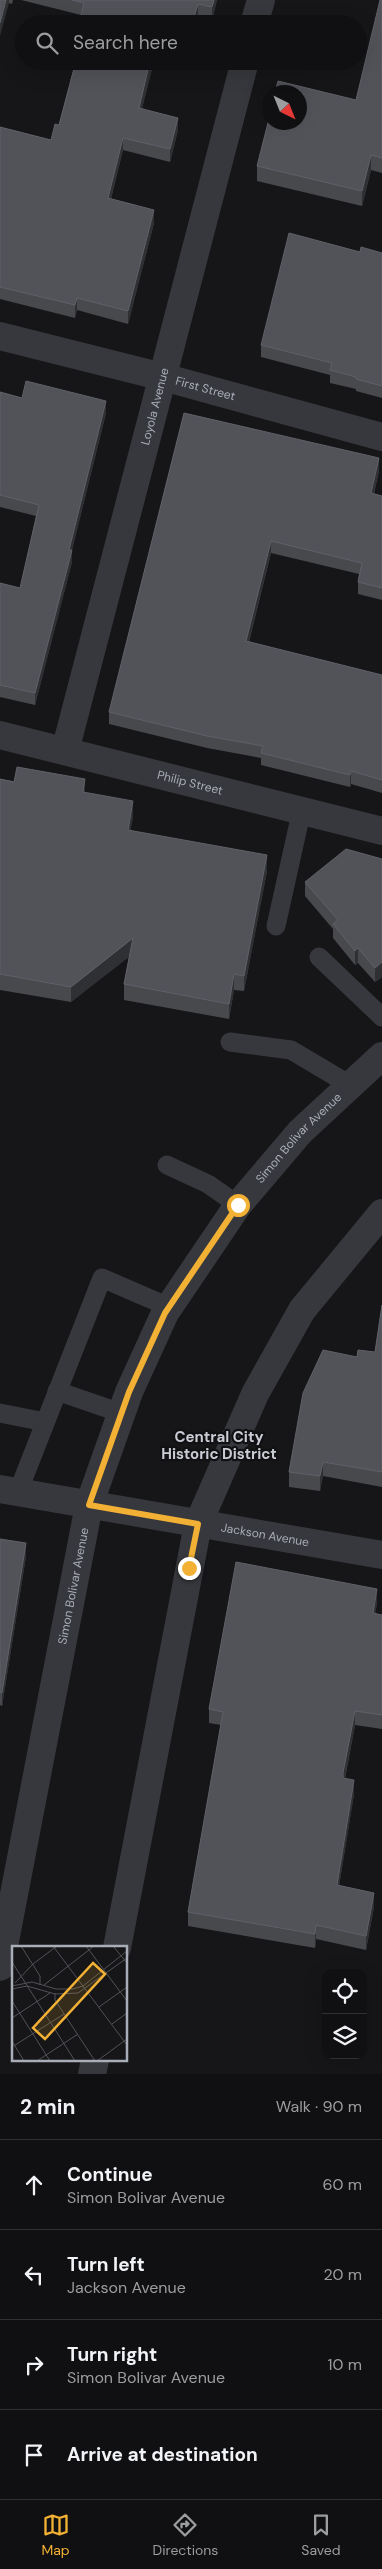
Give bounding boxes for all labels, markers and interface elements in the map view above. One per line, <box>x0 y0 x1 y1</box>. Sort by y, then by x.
search box <box>15 15 367 70</box>
icon: search <box>33 29 61 57</box>
text: Search here <box>73 30 178 55</box>
north arrow <box>262 85 307 130</box>
street label: Loyola Avenue <box>137 366 173 447</box>
street label: First Street <box>174 373 237 405</box>
street label: Philip Street <box>156 767 225 799</box>
street label: Simon Bolivar Avenue <box>252 1089 345 1186</box>
route start <box>227 1194 250 1217</box>
district label: Central City Historic District <box>161 1427 277 1464</box>
street label: Jackson Avenue <box>220 1519 311 1550</box>
street label: Simon Bolivar Avenue <box>54 1526 93 1646</box>
route end <box>178 1557 201 1580</box>
inset map <box>12 1946 128 2062</box>
map controls <box>322 1969 367 2059</box>
button: locate <box>322 1969 367 2014</box>
button: layers <box>322 2014 367 2059</box>
text: 2 min <box>20 2093 76 2121</box>
text: Walk · 90 m <box>276 2096 362 2117</box>
text: Continue <box>67 2162 153 2187</box>
icon: ahead <box>20 2171 48 2199</box>
text: 60 m <box>322 2174 362 2195</box>
text: Simon Bolivar Avenue <box>67 2187 225 2208</box>
text: Turn left <box>67 2252 145 2277</box>
icon: left <box>20 2261 48 2289</box>
text: 20 m <box>323 2264 362 2285</box>
text: Jackson Avenue <box>67 2277 186 2298</box>
text: Turn right <box>67 2342 157 2367</box>
icon: right <box>20 2351 48 2379</box>
text: 10 m <box>328 2354 362 2375</box>
text: Simon Bolivar Avenue <box>67 2367 225 2388</box>
icon: arrive <box>20 2441 48 2469</box>
text: Arrive at destination <box>67 2442 258 2467</box>
tab: Map <box>41 2511 70 2559</box>
tab: Directions <box>153 2511 218 2559</box>
tab: Saved <box>301 2511 341 2559</box>

